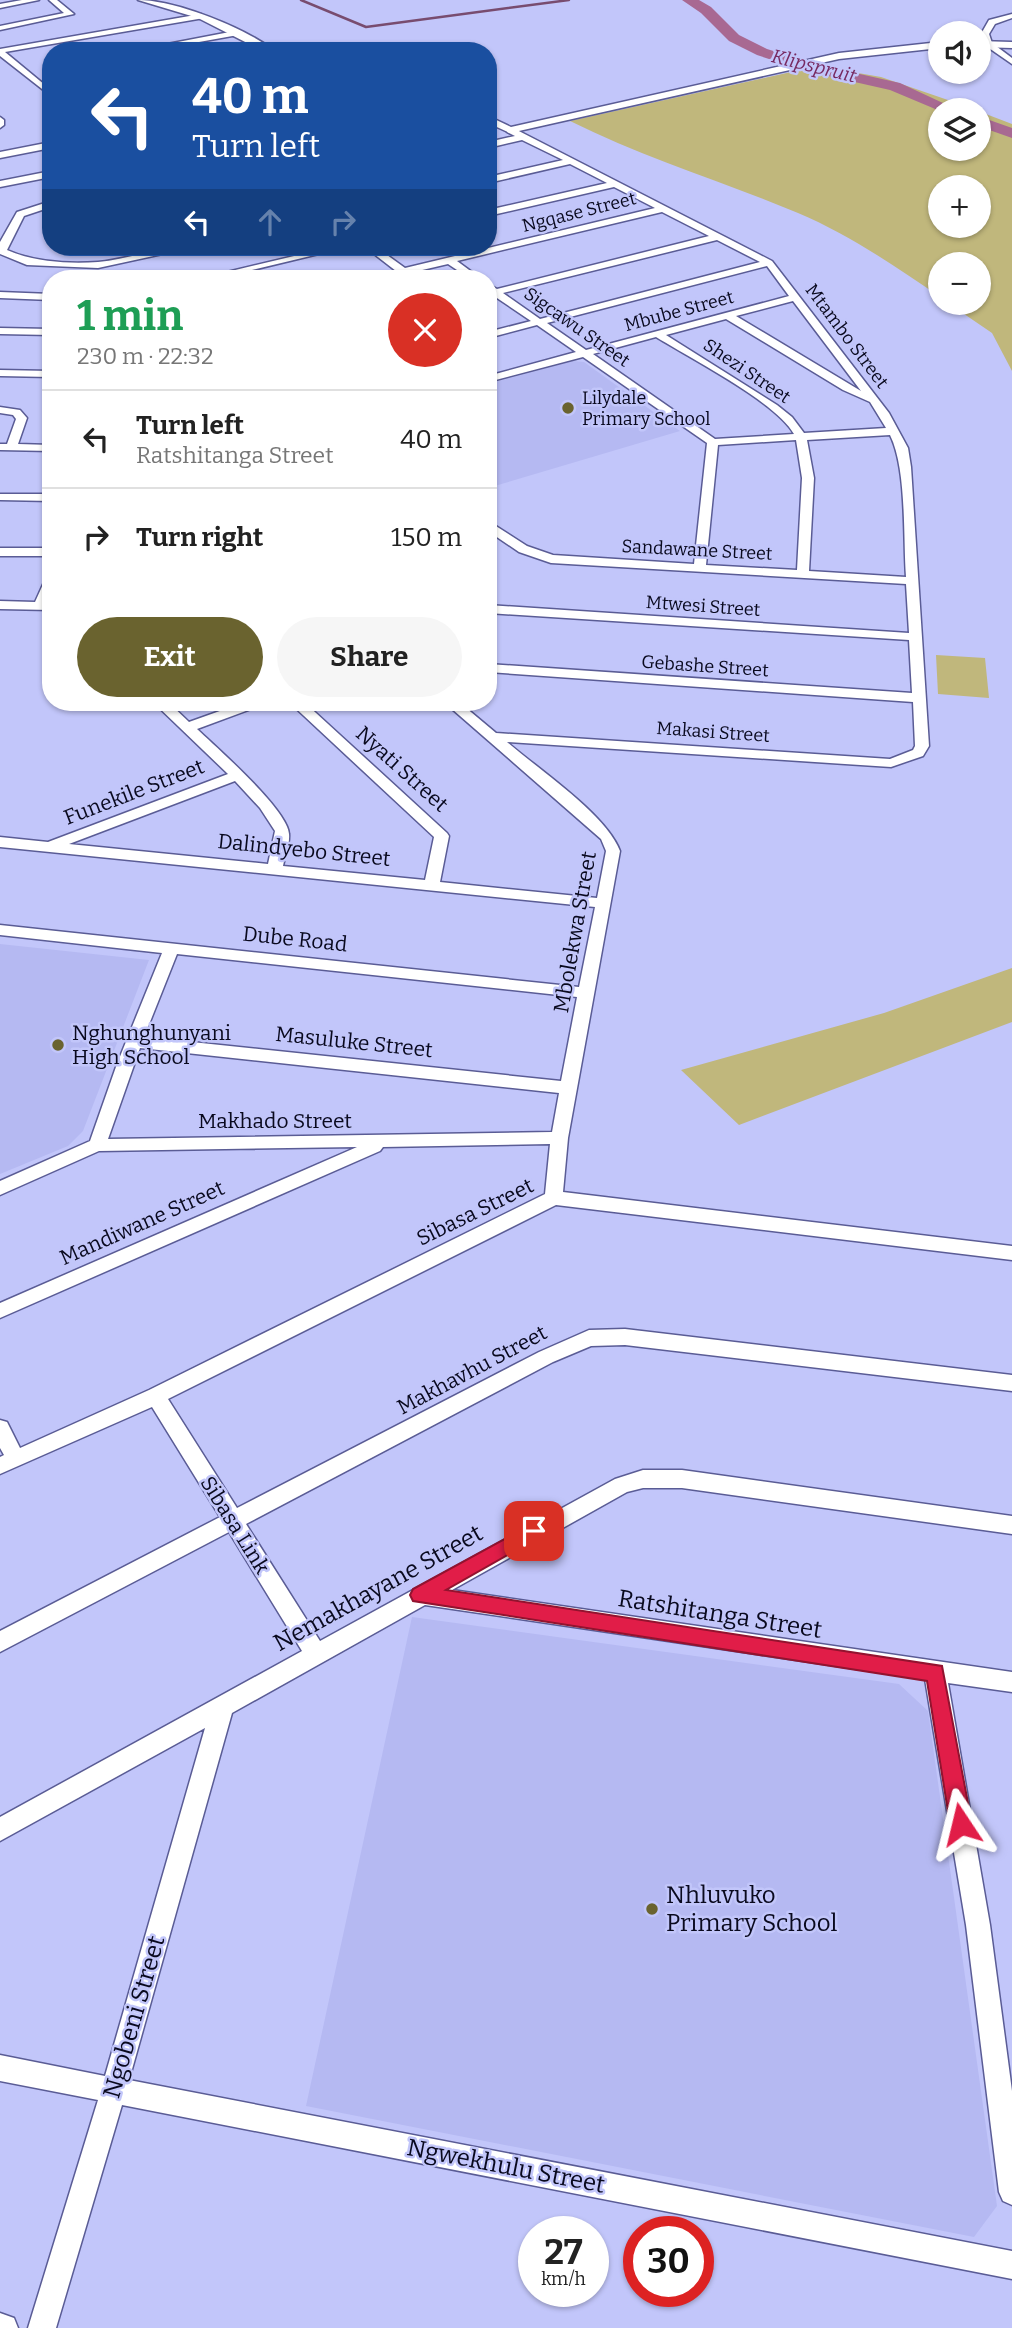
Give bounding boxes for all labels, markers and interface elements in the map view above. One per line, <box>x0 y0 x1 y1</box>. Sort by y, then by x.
map controls <box>928 21 991 315</box>
button: sound <box>928 21 991 84</box>
water label: Klipspruit <box>769 44 859 88</box>
text: 40 m <box>192 67 309 126</box>
icon: left <box>77 70 168 161</box>
button: layers <box>928 98 991 161</box>
text: Turn left <box>192 127 320 165</box>
button: + <box>928 175 991 238</box>
street label: Ngqase Street <box>520 187 639 237</box>
icon: left <box>178 203 216 241</box>
icon: ahead <box>251 203 289 241</box>
icon: right <box>324 203 362 241</box>
button: − <box>928 252 991 315</box>
street label: Mtambo Street <box>801 280 894 393</box>
street label: Sigcawu Street <box>520 282 634 372</box>
street label: Mbube Street <box>622 286 737 336</box>
text: 1 min <box>77 291 183 341</box>
button: close <box>388 293 462 367</box>
street label: Shezi Street <box>699 334 795 408</box>
text: 230 m · 22:32 <box>77 342 213 370</box>
place label: Lilydale Primary School <box>582 387 711 430</box>
marker: Lilydale Primary School <box>560 400 576 416</box>
text: Turn left <box>136 410 244 441</box>
icon: left <box>77 420 115 458</box>
text: 40 m <box>400 424 462 455</box>
text: Ratshitanga Street <box>136 441 334 469</box>
icon: right <box>77 518 115 556</box>
text: Turn right <box>136 522 263 553</box>
text: 150 m <box>391 522 462 553</box>
street label: Sandawane Street <box>621 535 773 565</box>
street label: Mtwesi Street <box>645 591 761 621</box>
button: Exit <box>77 617 263 697</box>
button: Share <box>277 617 462 697</box>
street label: Gebashe Street <box>641 651 770 681</box>
street label: Makasi Street <box>656 717 771 747</box>
street label: Nyati Street <box>350 721 454 818</box>
street label: Funekile Street <box>60 753 208 831</box>
street label: Dalindyebo Street <box>216 828 392 872</box>
street label: Mbolekwa Street <box>548 849 602 1015</box>
street label: Dube Road <box>241 921 349 957</box>
place label: Nghunghunyani High School <box>72 1020 231 1070</box>
street label: Masuluke Street <box>274 1021 434 1063</box>
marker: Nghunghunyani High School <box>50 1037 66 1053</box>
street label: Makhado Street <box>198 1108 352 1134</box>
street label: Sibasa Street <box>412 1172 538 1251</box>
street label: Mandiwane Street <box>56 1175 229 1271</box>
street label: Makhavhu Street <box>393 1319 552 1420</box>
street label: Sibasa Link <box>195 1471 275 1579</box>
pin <box>504 1501 564 1561</box>
icon: arrive <box>515 1512 553 1550</box>
street label: Nemakhayane Street <box>269 1519 488 1657</box>
street label: Ratshitanga Street <box>616 1584 824 1644</box>
position arrow <box>924 1787 998 1861</box>
place label: Nhluvuko Primary School <box>666 1881 837 1937</box>
marker: Nhluvuko Primary School <box>644 1901 660 1917</box>
street label: Ngobeni Street <box>97 1932 171 2101</box>
street label: Ngwekhulu Street <box>405 2133 608 2199</box>
speed limit sign: 30 <box>623 2216 714 2307</box>
text: 27 <box>544 2231 583 2273</box>
text: km/h <box>541 2268 586 2290</box>

